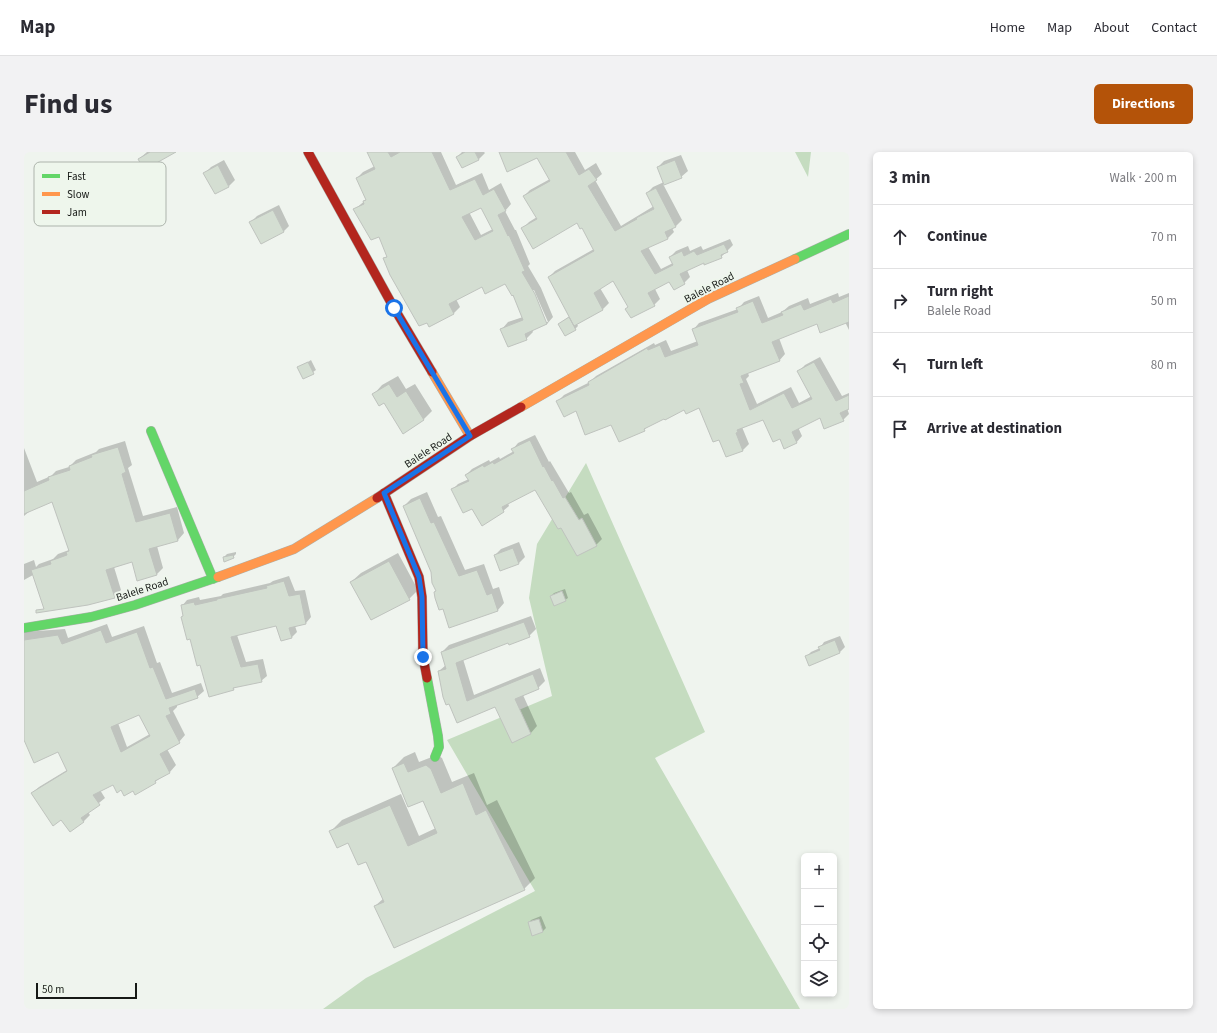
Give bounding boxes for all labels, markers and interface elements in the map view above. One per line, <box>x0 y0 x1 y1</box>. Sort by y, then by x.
text: Map <box>20 14 55 41</box>
text: Home <box>990 18 1025 38</box>
text: Map <box>1047 18 1072 38</box>
text: About <box>1094 18 1129 38</box>
text: Contact <box>1151 18 1197 38</box>
text: Find us <box>24 84 112 124</box>
button: Directions <box>1094 84 1193 124</box>
legend <box>34 162 166 226</box>
text: 3 min <box>889 166 930 190</box>
text: Fast <box>67 169 86 184</box>
text: Walk · 200 m <box>1109 169 1177 187</box>
text: Slow <box>67 187 90 202</box>
text: Jam <box>67 205 87 220</box>
icon: ahead <box>889 226 911 248</box>
text: Continue <box>927 226 987 247</box>
text: 70 m <box>1151 228 1177 246</box>
street label: Balele Road <box>682 268 737 306</box>
text: Turn right <box>927 281 993 302</box>
icon: right <box>889 290 911 312</box>
text: 50 m <box>1151 292 1177 310</box>
route start <box>385 299 403 317</box>
text: Balele Road <box>927 302 991 320</box>
icon: left <box>889 354 911 376</box>
text: Turn left <box>927 354 983 375</box>
text: 80 m <box>1151 356 1177 374</box>
icon: arrive <box>889 418 911 440</box>
text: Arrive at destination <box>927 418 1062 439</box>
street label: Balele Road <box>401 429 455 472</box>
street label: Balele Road <box>114 574 170 605</box>
route end <box>414 648 432 666</box>
map controls <box>801 853 837 997</box>
button: + <box>801 853 837 889</box>
button: − <box>801 889 837 925</box>
button: locate <box>801 925 837 961</box>
button: layers <box>801 961 837 997</box>
scale bar <box>36 981 137 1000</box>
text: 50 m <box>42 982 64 997</box>

